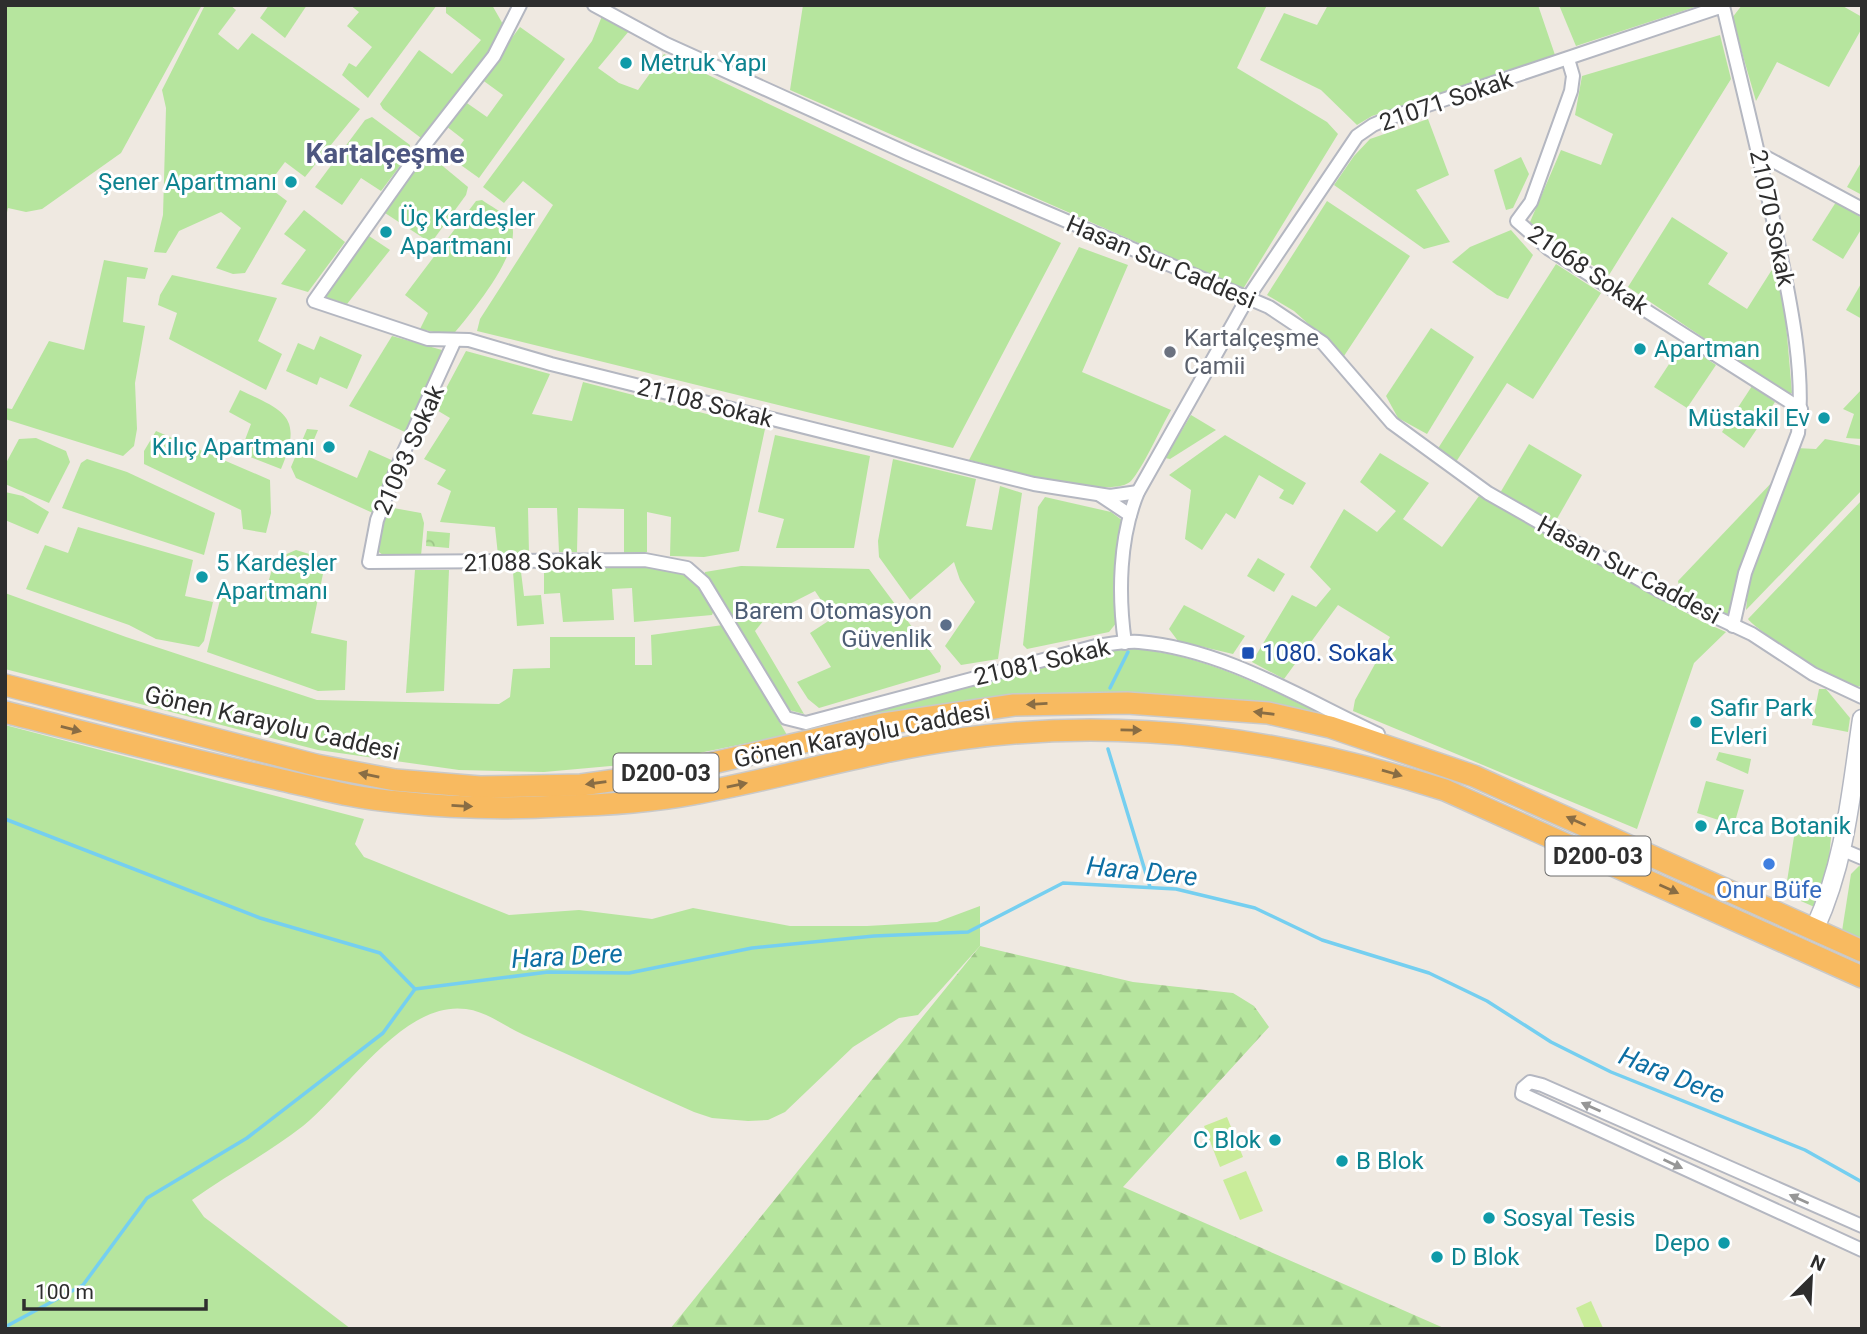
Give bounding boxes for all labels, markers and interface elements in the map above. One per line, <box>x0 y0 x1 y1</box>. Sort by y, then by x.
place label: Metruk Yapı <box>640 49 767 77</box>
marker: Metruk Yapı <box>618 55 634 71</box>
street label: 21071 Sokak <box>1376 65 1517 137</box>
district label: Kartalçeşme <box>305 137 465 170</box>
street label: 21070 Sokak <box>1744 147 1800 290</box>
place label: Şener Apartmanı <box>98 168 277 196</box>
marker: Şener Apartmanı <box>283 174 299 190</box>
place label: Üç Kardeşler Apartmanı <box>400 204 535 260</box>
street label: Hasan Sur Caddesi <box>1062 209 1260 315</box>
street label: 21068 Sokak <box>1523 220 1654 321</box>
marker: Üç Kardeşler Apartmanı <box>378 224 394 240</box>
place label: Kartalçeşme Camii <box>1184 324 1319 380</box>
place label: Apartman <box>1654 335 1760 363</box>
marker: Apartman <box>1632 341 1648 357</box>
marker: Kartalçeşme Camii <box>1162 344 1178 360</box>
street label: 21108 Sokak <box>634 373 776 434</box>
street label: 21093 Sokak <box>368 380 450 519</box>
place label: Müstakil Ev <box>1688 404 1810 432</box>
marker: Müstakil Ev <box>1816 410 1832 426</box>
place label: Kılıç Apartmanı <box>152 433 315 461</box>
marker: Kılıç Apartmanı <box>321 439 337 455</box>
street label: Hasan Sur Caddesi <box>1533 510 1725 630</box>
street label: 21088 Sokak <box>463 547 603 577</box>
place label: 5 Kardeşler Apartmanı <box>216 549 337 605</box>
marker: 5 Kardeşler Apartmanı <box>194 569 210 585</box>
place label: Barem Otomasyon Güvenlik <box>734 597 933 653</box>
marker: Barem Otomasyon Güvenlik <box>938 617 954 633</box>
street label: 21081 Sokak <box>971 633 1114 691</box>
place label: 1080. Sokak <box>1262 639 1394 667</box>
marker: 1080. Sokak <box>1240 645 1256 661</box>
street label: Gönen Karayolu Caddesi <box>142 680 402 766</box>
place label: Safir Park Evleri <box>1710 694 1814 750</box>
street label: Gönen Karayolu Caddesi <box>731 696 993 774</box>
one-way arrow <box>1025 699 1047 710</box>
one-way arrow <box>1252 708 1274 719</box>
marker: Safir Park Evleri <box>1688 714 1704 730</box>
one-way arrow <box>61 724 83 735</box>
one-way arrow <box>1120 724 1142 736</box>
road number: D200-03 <box>614 754 718 792</box>
one-way arrow <box>1382 769 1403 779</box>
one-way arrow <box>358 770 380 781</box>
one-way arrow <box>585 777 607 788</box>
one-way arrow <box>726 779 748 790</box>
one-way arrow <box>451 800 473 811</box>
place label: Arca Botanik <box>1715 812 1852 840</box>
one-way arrow <box>1566 815 1587 826</box>
marker: Arca Botanik <box>1693 818 1709 834</box>
road number: D200-03 <box>1546 836 1650 876</box>
water label: Hara Dere <box>1085 850 1199 892</box>
marker: Onur Büfe <box>1761 856 1777 872</box>
place label: Onur Büfe <box>1716 876 1822 904</box>
one-way arrow <box>1659 884 1680 895</box>
water label: Hara Dere <box>511 938 623 974</box>
water label: Hara Dere <box>1615 1040 1729 1110</box>
one-way arrow <box>1581 1101 1601 1113</box>
place label: C Blok <box>1193 1126 1262 1154</box>
marker: C Blok <box>1267 1132 1283 1148</box>
place label: B Blok <box>1356 1147 1424 1175</box>
marker: B Blok <box>1334 1153 1350 1169</box>
one-way arrow <box>1662 1159 1683 1170</box>
one-way arrow <box>1788 1193 1809 1204</box>
place label: Sosyal Tesis <box>1503 1204 1635 1232</box>
marker: Sosyal Tesis <box>1481 1210 1497 1226</box>
place label: Depo <box>1654 1229 1710 1257</box>
marker: Depo <box>1716 1235 1732 1251</box>
place label: D Blok <box>1451 1243 1520 1271</box>
north arrow <box>1776 1243 1846 1313</box>
marker: D Blok <box>1429 1249 1445 1265</box>
text: N <box>1807 1250 1829 1276</box>
scale bar <box>24 1268 206 1312</box>
text: 100 m <box>35 1280 94 1304</box>

